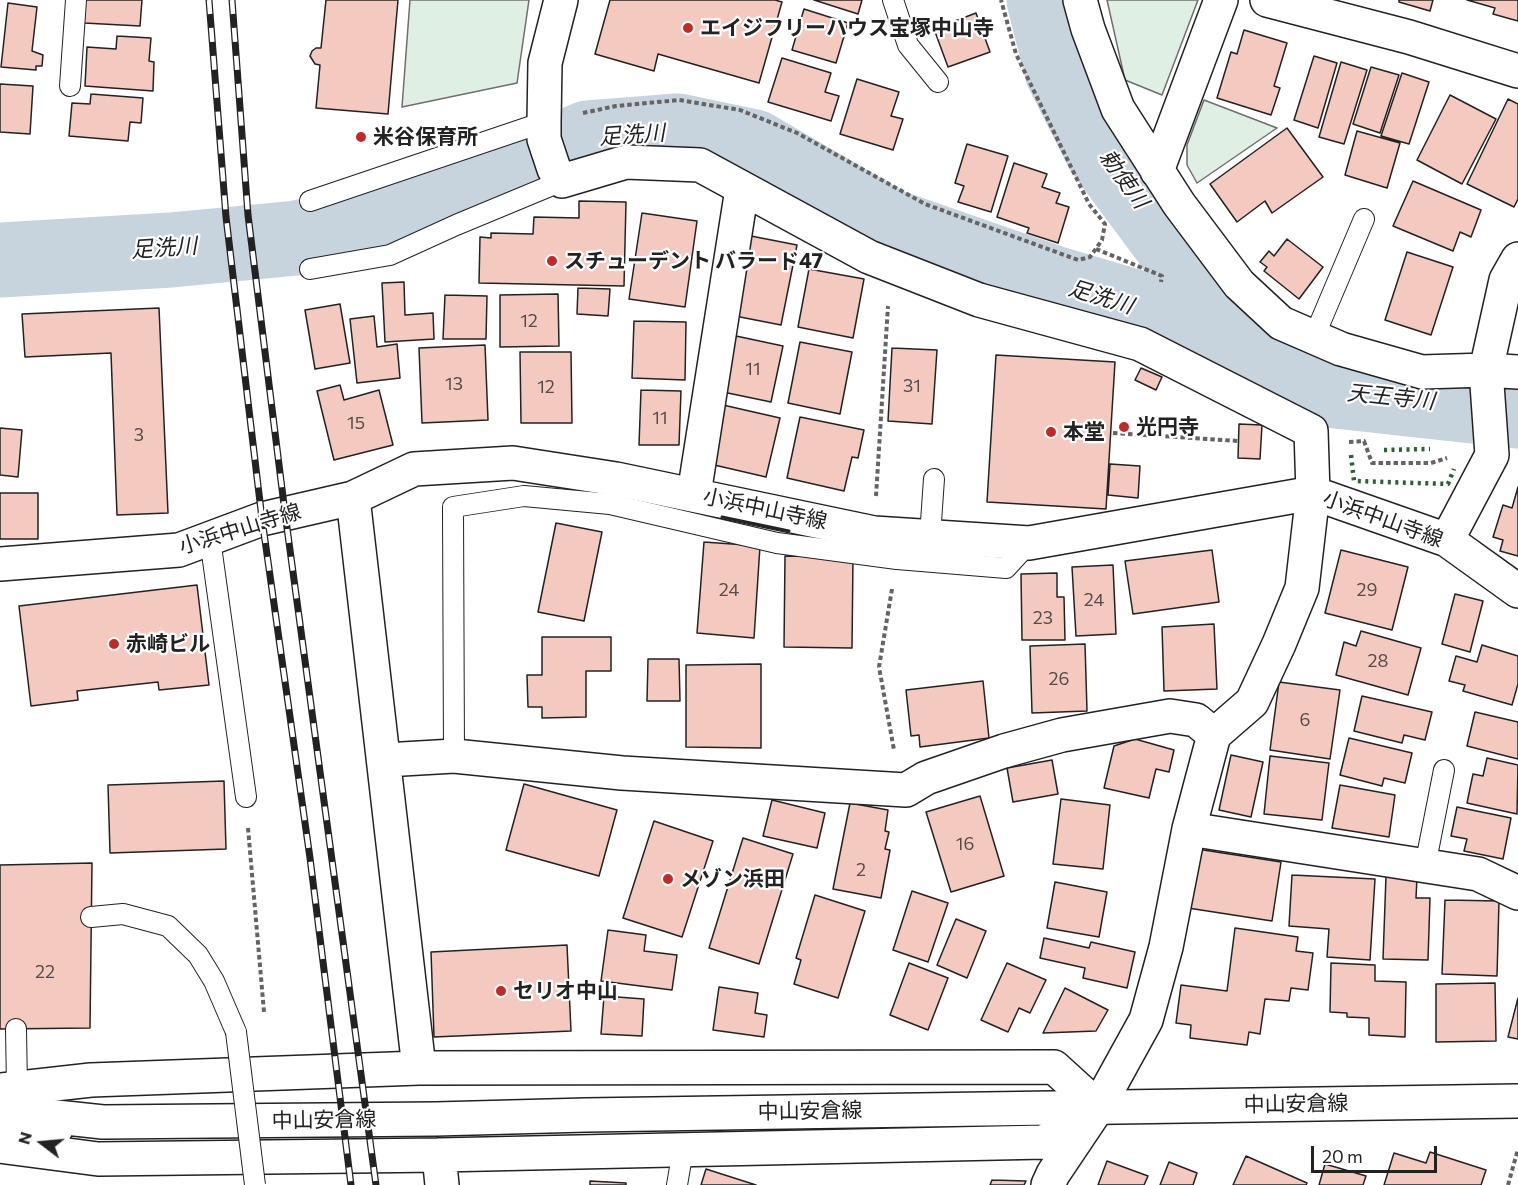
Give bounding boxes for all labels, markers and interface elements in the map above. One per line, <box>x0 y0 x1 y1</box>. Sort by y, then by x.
place label: エイジフリーハウス宝塚中山寺 <box>700 15 994 41</box>
marker: エイジフリーハウス宝塚中山寺 <box>681 21 695 35</box>
water label: 足洗川 <box>598 120 666 150</box>
place label: 米谷保育所 <box>373 124 478 150</box>
marker: 米谷保育所 <box>354 130 368 144</box>
water label: 勅使川 <box>1094 145 1154 213</box>
water label: 足洗川 <box>130 233 198 263</box>
place label: スチューデント バラード47 <box>564 248 823 274</box>
marker: スチューデント バラード47 <box>545 254 559 268</box>
water label: 足洗川 <box>1066 275 1136 319</box>
house number: 12 <box>520 310 538 332</box>
house number: 11 <box>745 358 761 380</box>
house number: 13 <box>445 373 463 395</box>
house number: 31 <box>903 375 921 397</box>
house number: 12 <box>537 376 555 398</box>
water label: 天王寺川 <box>1346 379 1436 415</box>
house number: 11 <box>652 407 668 429</box>
house number: 15 <box>347 412 365 434</box>
place label: 光円寺 <box>1136 414 1199 440</box>
place label: 本堂 <box>1063 419 1105 445</box>
marker: 光円寺 <box>1117 420 1131 434</box>
house number: 3 <box>134 424 144 446</box>
marker: 本堂 <box>1044 425 1058 439</box>
street label: 小浜中山寺線 <box>701 484 829 534</box>
street label: 小浜中山寺線 <box>1319 486 1447 552</box>
street label: 小浜中山寺線 <box>176 499 304 559</box>
house number: 24 <box>719 579 739 601</box>
house number: 29 <box>1357 579 1377 601</box>
house number: 24 <box>1084 589 1104 611</box>
house number: 23 <box>1033 607 1053 629</box>
place label: 赤崎ビル <box>126 631 210 657</box>
marker: 赤崎ビル <box>107 637 121 651</box>
house number: 28 <box>1368 650 1388 672</box>
house number: 26 <box>1049 668 1069 690</box>
house number: 6 <box>1300 709 1310 731</box>
house number: 16 <box>956 833 974 855</box>
house number: 2 <box>856 859 866 881</box>
place label: メゾン浜田 <box>680 866 785 892</box>
marker: メゾン浜田 <box>661 872 675 886</box>
house number: 22 <box>35 961 55 983</box>
place label: セリオ中山 <box>513 978 618 1004</box>
marker: セリオ中山 <box>494 984 508 998</box>
street label: 中山安倉線 <box>1243 1090 1349 1118</box>
street label: 中山安倉線 <box>757 1097 863 1125</box>
street label: 中山安倉線 <box>271 1106 377 1134</box>
north arrow <box>12 1113 72 1173</box>
text: N <box>13 1130 35 1146</box>
scale bar <box>1314 1134 1440 1172</box>
text: 20 m <box>1322 1145 1363 1167</box>

